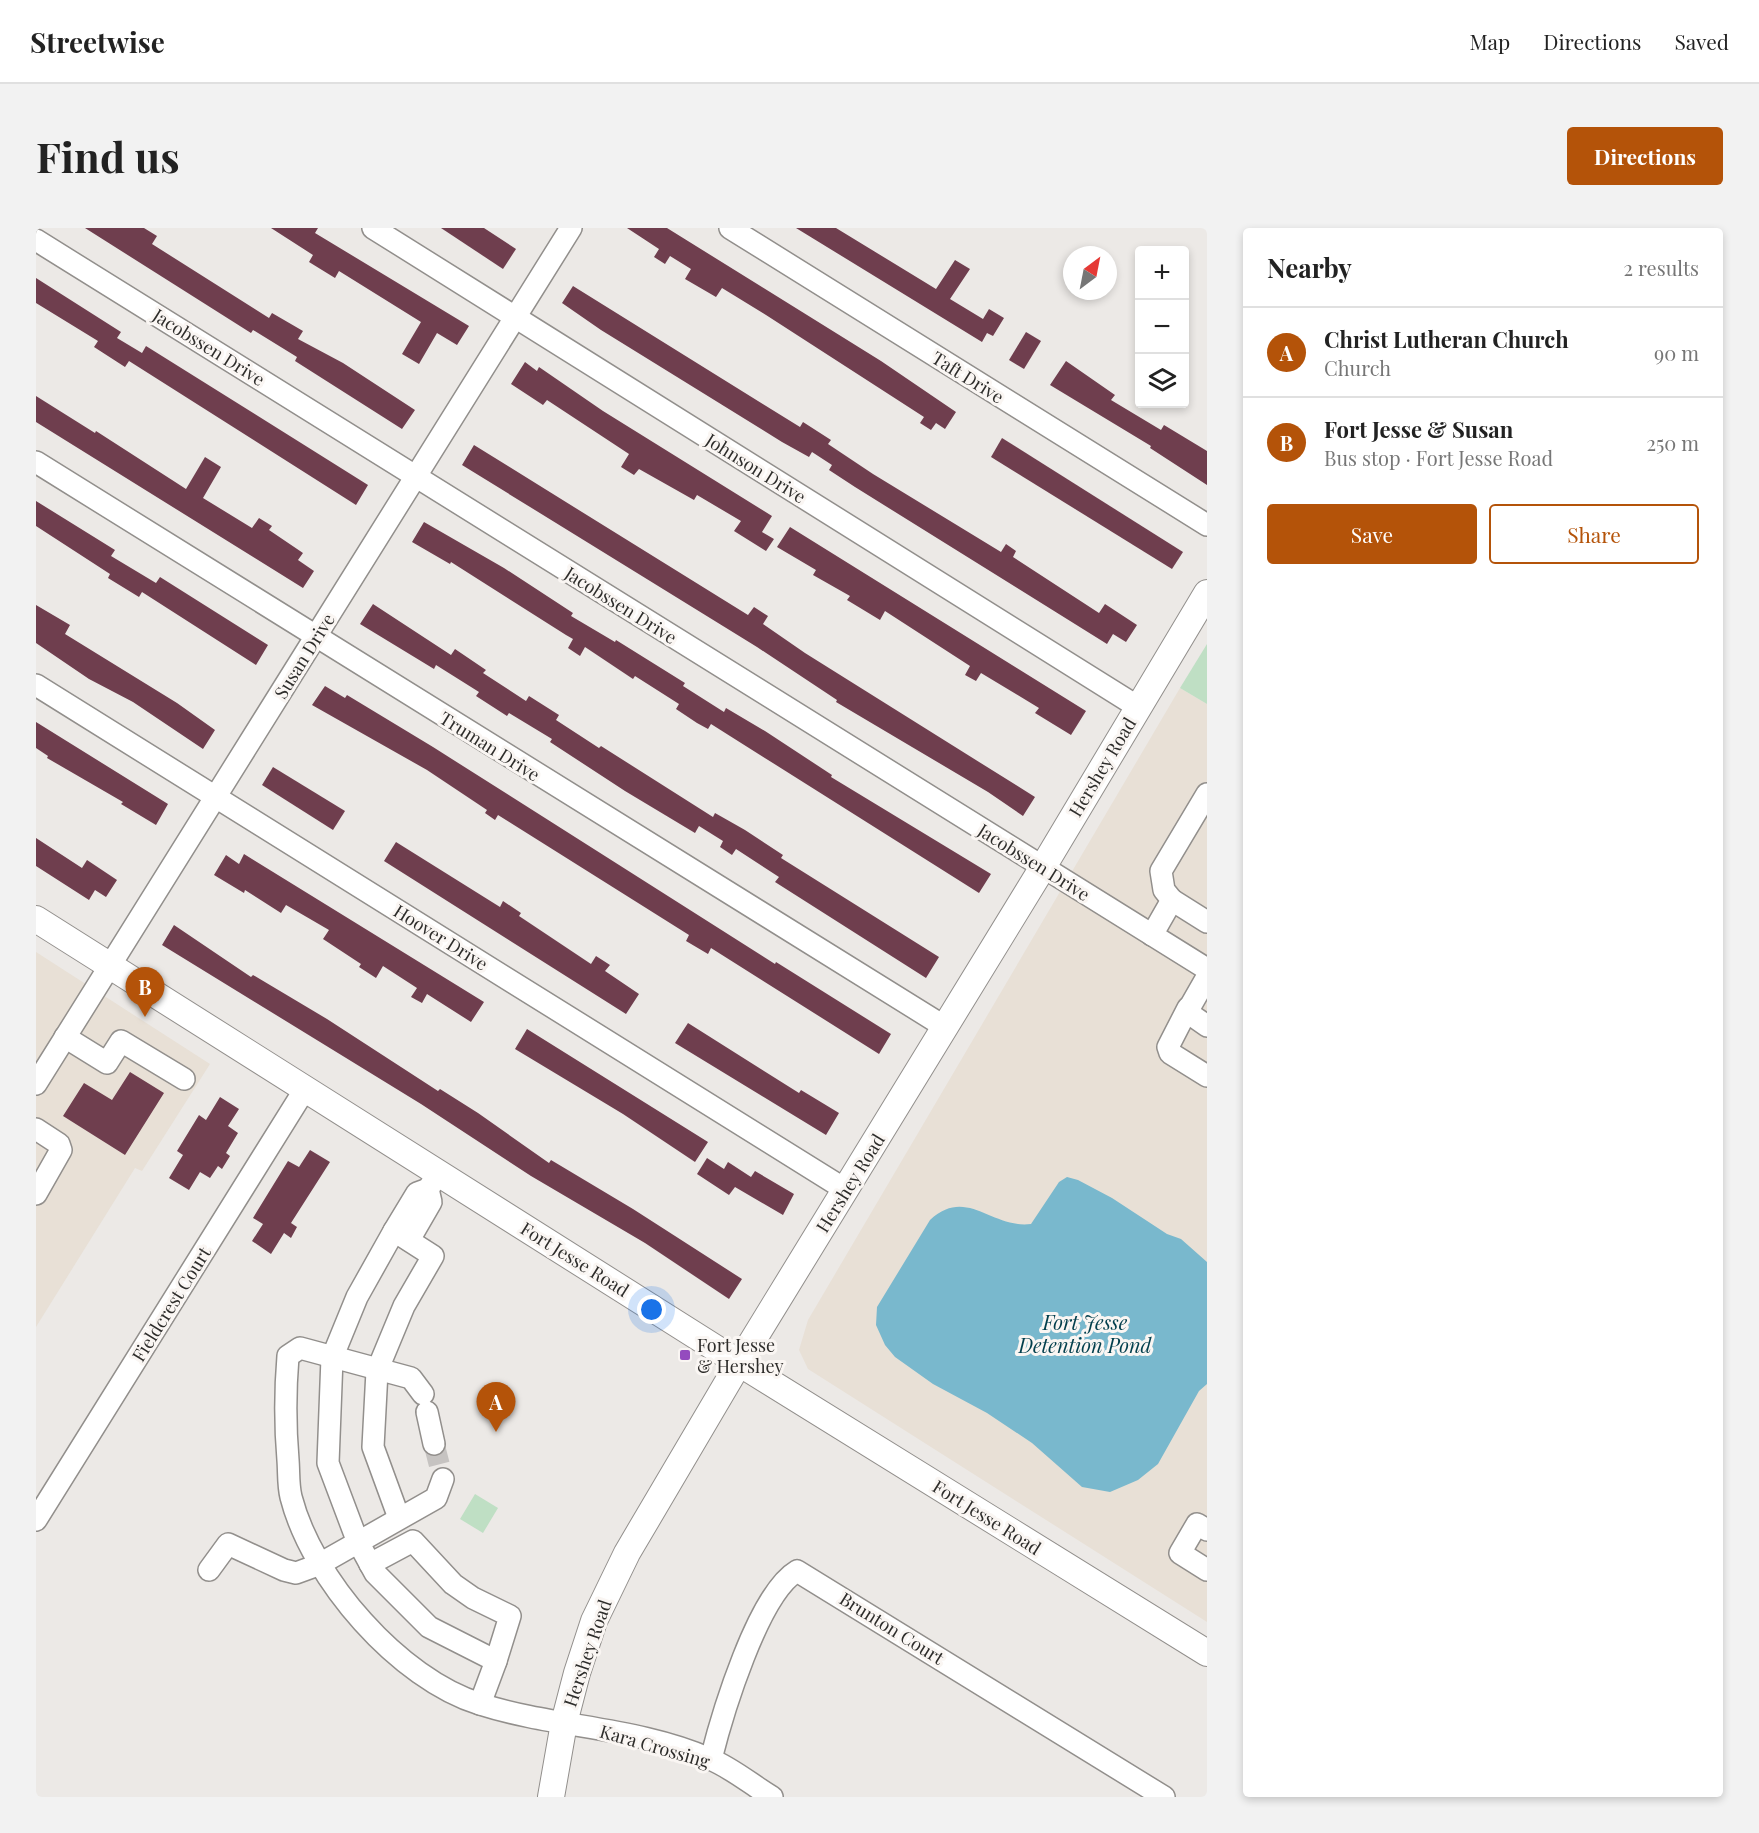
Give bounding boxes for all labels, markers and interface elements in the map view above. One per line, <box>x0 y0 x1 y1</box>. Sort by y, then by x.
text: Streetwise <box>30 23 165 60</box>
text: Map <box>1469 27 1510 55</box>
text: Directions <box>1543 27 1641 55</box>
text: Saved <box>1674 27 1729 55</box>
button: Directions <box>1567 127 1723 185</box>
text: Find us <box>36 128 180 184</box>
north arrow <box>1063 246 1117 300</box>
map controls <box>1135 246 1189 408</box>
button: + <box>1135 246 1189 300</box>
text: Nearby <box>1267 250 1352 285</box>
text: 2 results <box>1624 254 1699 281</box>
button: − <box>1135 300 1189 354</box>
street label: Jacobssen Drive <box>148 302 269 391</box>
text: Christ Lutheran Church <box>1324 324 1569 354</box>
text: A <box>1280 339 1293 366</box>
text: 90 m <box>1654 339 1699 366</box>
street label: Taft Drive <box>928 346 1008 408</box>
button: layers <box>1135 354 1189 408</box>
text: Church <box>1324 354 1391 381</box>
text: Fort Jesse & Susan <box>1324 414 1513 444</box>
street label: Johnson Drive <box>701 427 811 508</box>
text: B <box>1280 429 1293 456</box>
text: 250 m <box>1646 429 1699 456</box>
text: Bus stop · Fort Jesse Road <box>1324 444 1553 471</box>
button: Save <box>1267 504 1477 564</box>
button: Share <box>1489 504 1699 564</box>
street label: Jacobssen Drive <box>560 560 681 649</box>
street label: Susan Drive <box>268 609 340 703</box>
street label: Truman Drive <box>435 706 545 786</box>
street label: Hershey Road <box>1063 712 1141 821</box>
street label: Jacobssen Drive <box>973 817 1094 906</box>
street label: Hoover Drive <box>389 899 493 975</box>
pin: B <box>126 968 164 1017</box>
street label: Hershey Road <box>810 1129 890 1237</box>
street label: Fort Jesse Road <box>516 1216 634 1302</box>
street label: Fieldcrest Court <box>126 1241 216 1366</box>
your location <box>637 1295 666 1324</box>
water label: Fort Jesse Detention Pond <box>1018 1308 1153 1358</box>
place label: Fort Jesse & Hershey <box>697 1333 784 1378</box>
marker: Fort Jesse & Hershey <box>678 1348 692 1362</box>
pin: A <box>476 1382 516 1432</box>
street label: Fort Jesse Road <box>928 1474 1046 1560</box>
street label: Brunton Court <box>835 1586 949 1670</box>
street label: Hershey Road <box>557 1596 617 1710</box>
street label: Kara Crossing <box>597 1719 713 1773</box>

